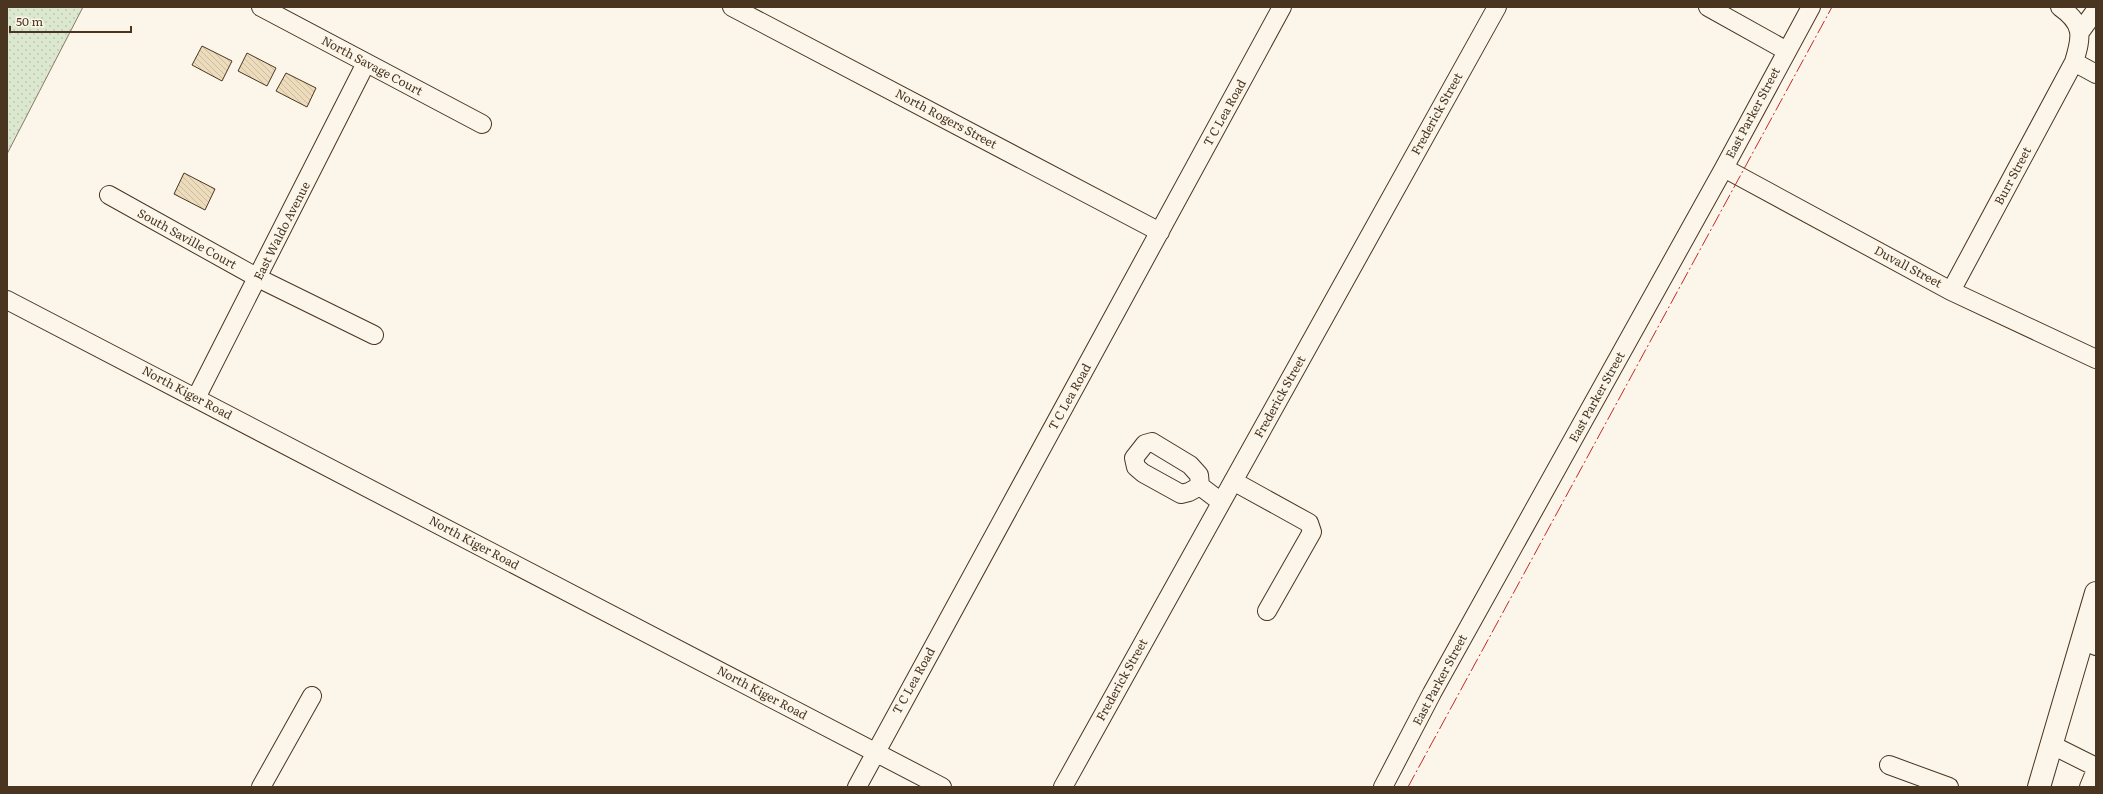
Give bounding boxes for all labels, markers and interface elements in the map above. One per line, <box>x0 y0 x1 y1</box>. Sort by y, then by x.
scale bar <box>10 8 131 34</box>
text: 50 m <box>16 12 43 30</box>
street label: North Savage Court <box>319 31 426 99</box>
street label: East Parker Street <box>1720 63 1784 161</box>
street label: Frederick Street <box>1406 69 1466 158</box>
street label: T C Lea Road <box>1198 75 1250 149</box>
street label: North Rogers Street <box>892 84 1001 153</box>
street label: Burr Street <box>1989 143 2035 208</box>
street label: East Waldo Avenue <box>248 178 314 283</box>
street label: South Saville Court <box>135 203 240 273</box>
street label: Duvall Street <box>1871 241 1946 292</box>
street label: East Parker Street <box>1564 348 1629 445</box>
street label: Frederick Street <box>1249 352 1309 441</box>
street label: T C Lea Road <box>1043 359 1095 433</box>
street label: North Kiger Road <box>139 361 236 424</box>
street label: North Kiger Road <box>426 511 523 574</box>
street label: East Parker Street <box>1407 630 1471 728</box>
street label: Frederick Street <box>1091 635 1151 724</box>
street label: T C Lea Road <box>887 643 939 717</box>
street label: North Kiger Road <box>714 661 811 724</box>

